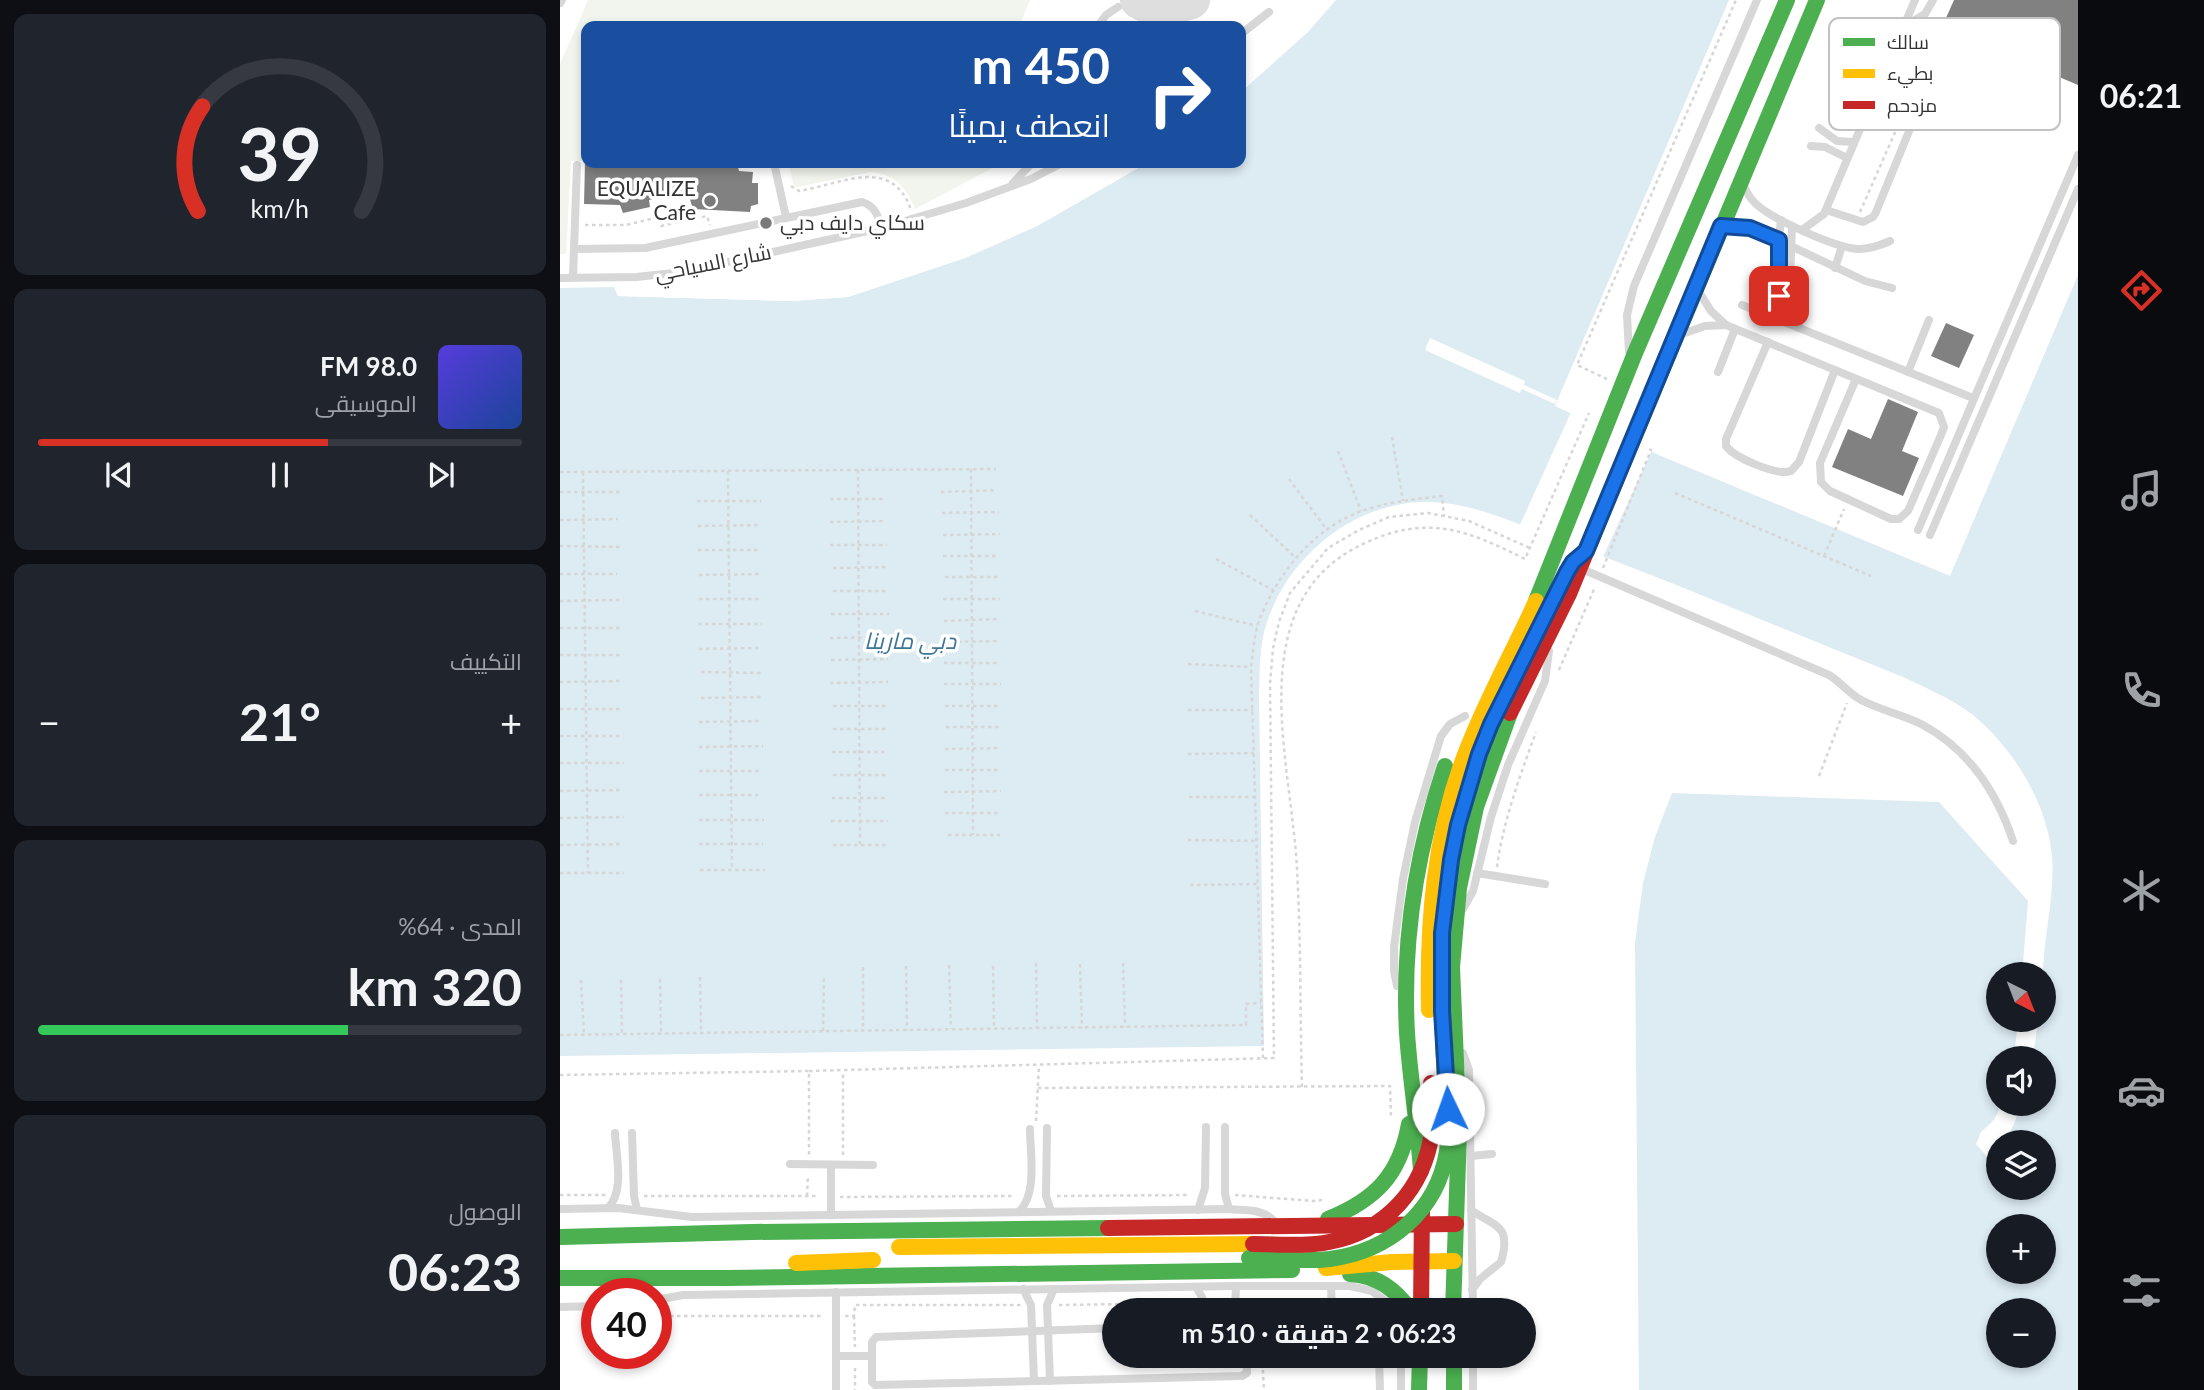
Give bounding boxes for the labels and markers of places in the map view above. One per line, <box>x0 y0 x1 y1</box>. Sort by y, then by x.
place label: EQUALIZE Cafe <box>597 175 696 224</box>
marker: EQUALIZE Cafe <box>702 193 718 209</box>
place label: سكاي دايف دبي <box>780 209 925 239</box>
marker: سكاي دايف دبي <box>758 215 774 231</box>
pin <box>1749 266 1809 326</box>

